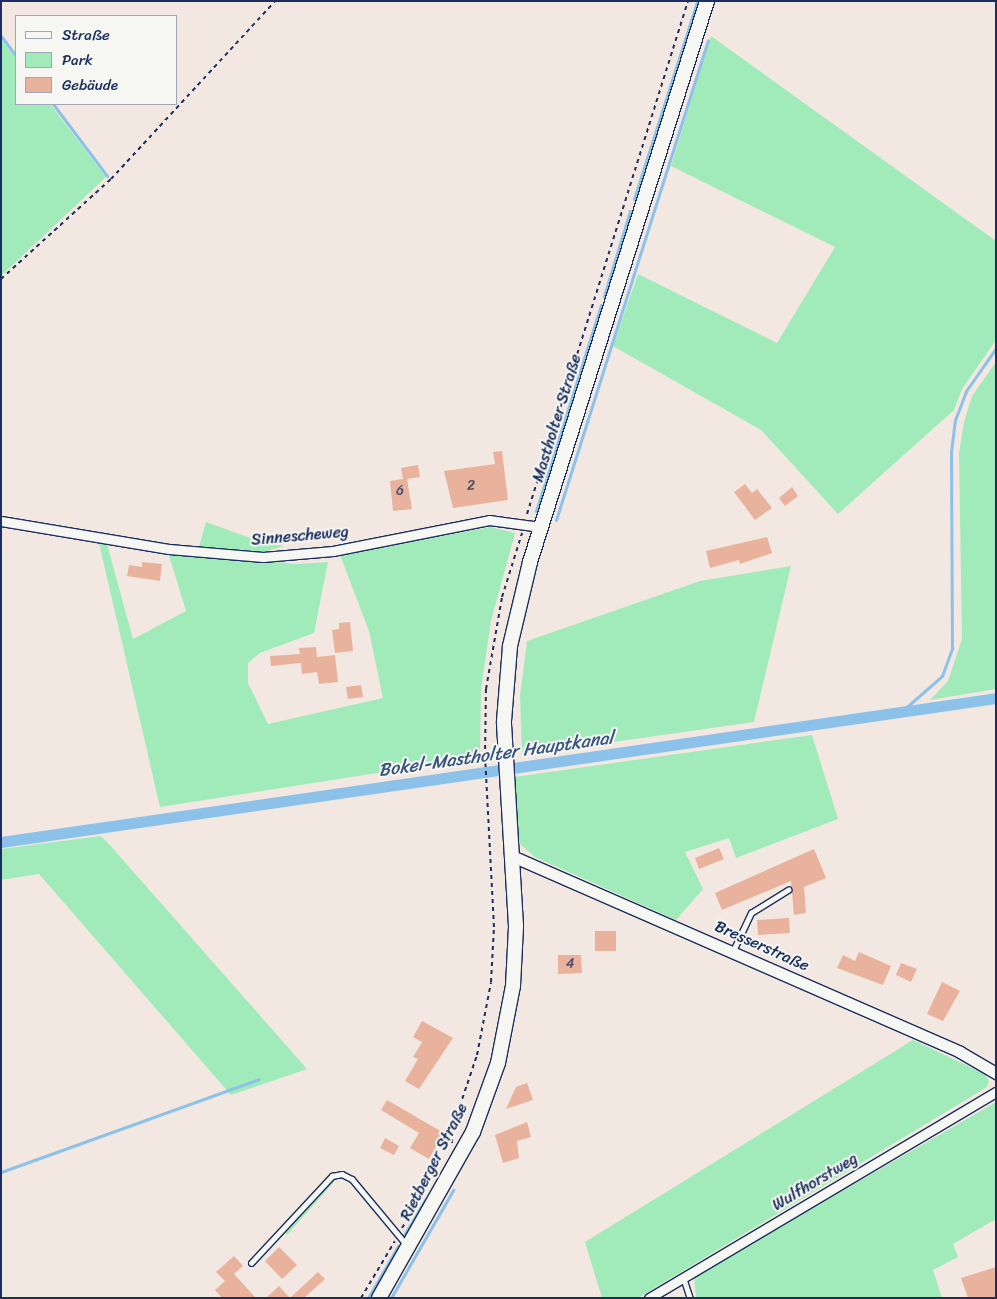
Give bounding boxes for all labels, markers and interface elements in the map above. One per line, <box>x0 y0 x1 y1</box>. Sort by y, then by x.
legend <box>15 15 178 105</box>
text: Straße <box>62 22 110 48</box>
text: Park <box>62 47 93 73</box>
text: Gebäude <box>62 72 118 98</box>
street label: Mastholter Straße <box>528 352 586 484</box>
house number: 2 <box>467 478 475 494</box>
house number: 6 <box>396 483 404 499</box>
street label: Sinnescheweg <box>250 522 350 550</box>
water label: Bokel-Mastholter Hauptkanal <box>377 727 615 781</box>
street label: Bresserstraße <box>712 917 812 975</box>
house number: 4 <box>566 956 574 972</box>
street label: Rietberger Straße <box>396 1100 472 1224</box>
street label: Wulfhorstweg <box>769 1149 861 1215</box>

